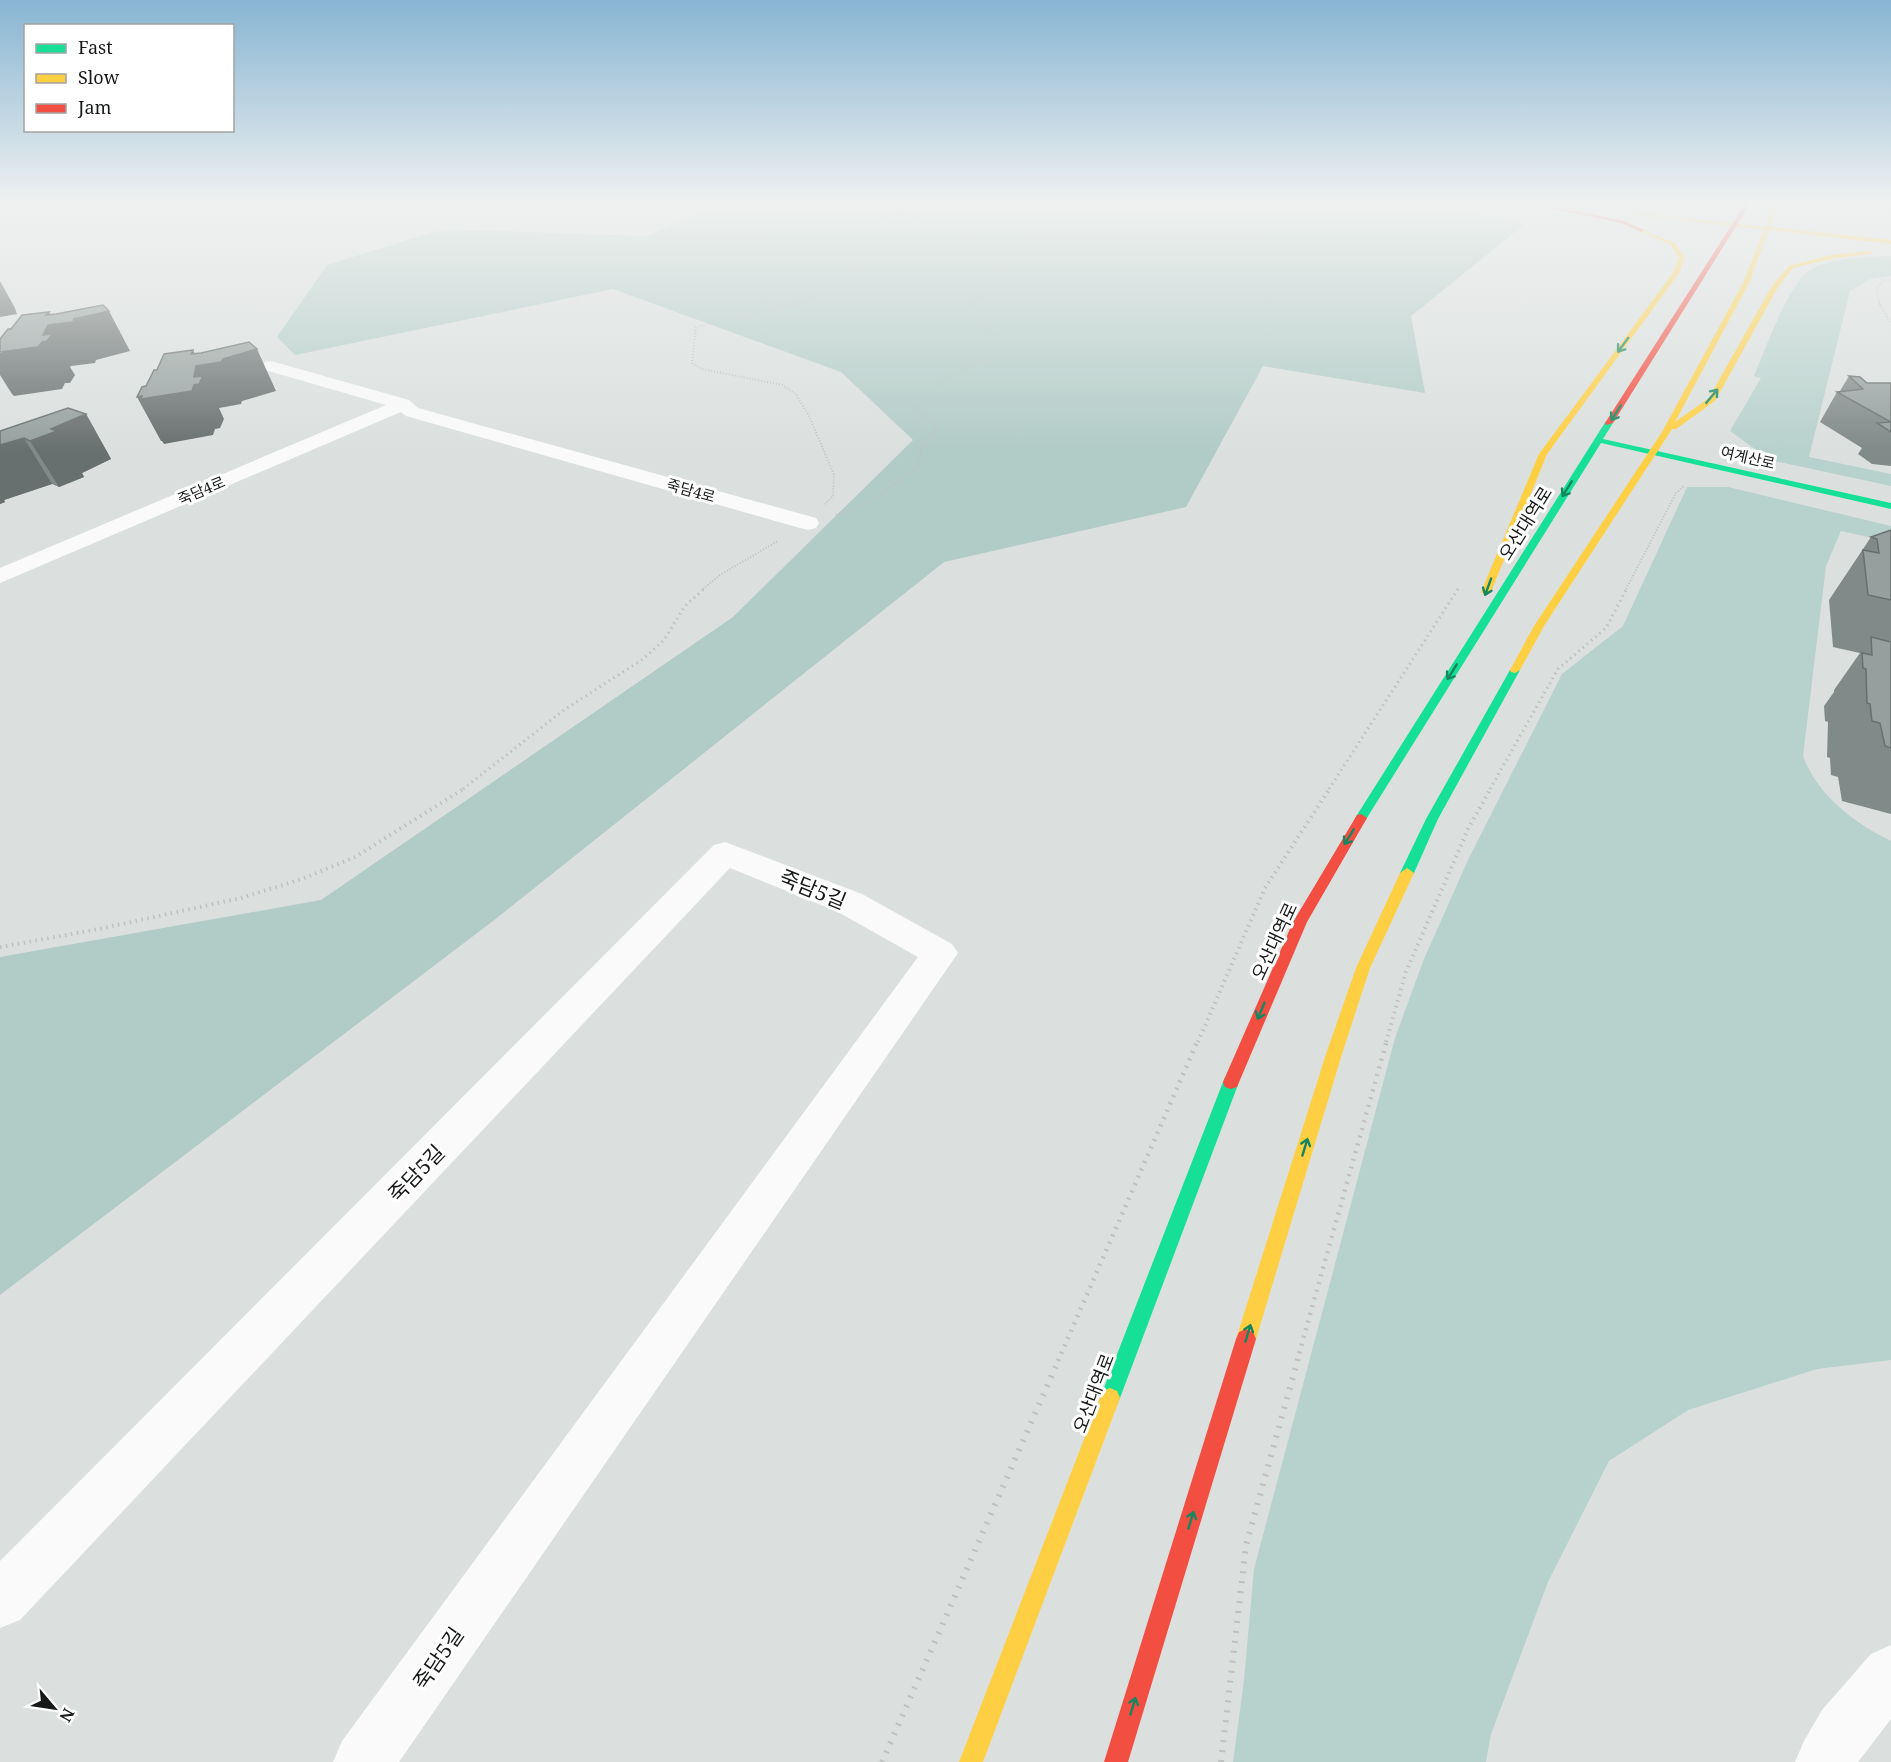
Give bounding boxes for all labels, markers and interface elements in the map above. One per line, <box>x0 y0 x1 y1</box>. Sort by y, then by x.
legend <box>24 24 234 132</box>
text: Fast <box>78 35 113 59</box>
text: Slow <box>78 65 120 89</box>
text: Jam <box>77 95 112 119</box>
one-way arrow <box>1617 337 1629 353</box>
one-way arrow <box>1705 389 1719 404</box>
one-way arrow <box>1609 405 1622 422</box>
street label: 여계산로 <box>1719 441 1777 473</box>
street label: 죽담4로 <box>174 471 228 509</box>
street label: 죽담4로 <box>664 474 718 506</box>
one-way arrow <box>1561 481 1574 498</box>
street label: 오산대역로 <box>1493 482 1557 564</box>
one-way arrow <box>1481 577 1492 596</box>
one-way arrow <box>1445 663 1457 680</box>
one-way arrow <box>1342 828 1354 845</box>
street label: 죽담5길 <box>775 863 851 915</box>
street label: 오산대역로 <box>1246 898 1302 984</box>
one-way arrow <box>1255 1002 1267 1020</box>
street label: 죽담5길 <box>382 1138 450 1208</box>
one-way arrow <box>1300 1138 1311 1157</box>
one-way arrow <box>1243 1324 1254 1343</box>
street label: 오산대역로 <box>1067 1350 1119 1436</box>
one-way arrow <box>1186 1511 1197 1530</box>
street label: 죽담5길 <box>407 1621 469 1695</box>
north arrow <box>24 1678 84 1738</box>
one-way arrow <box>1128 1697 1139 1716</box>
text: N <box>54 1704 80 1726</box>

